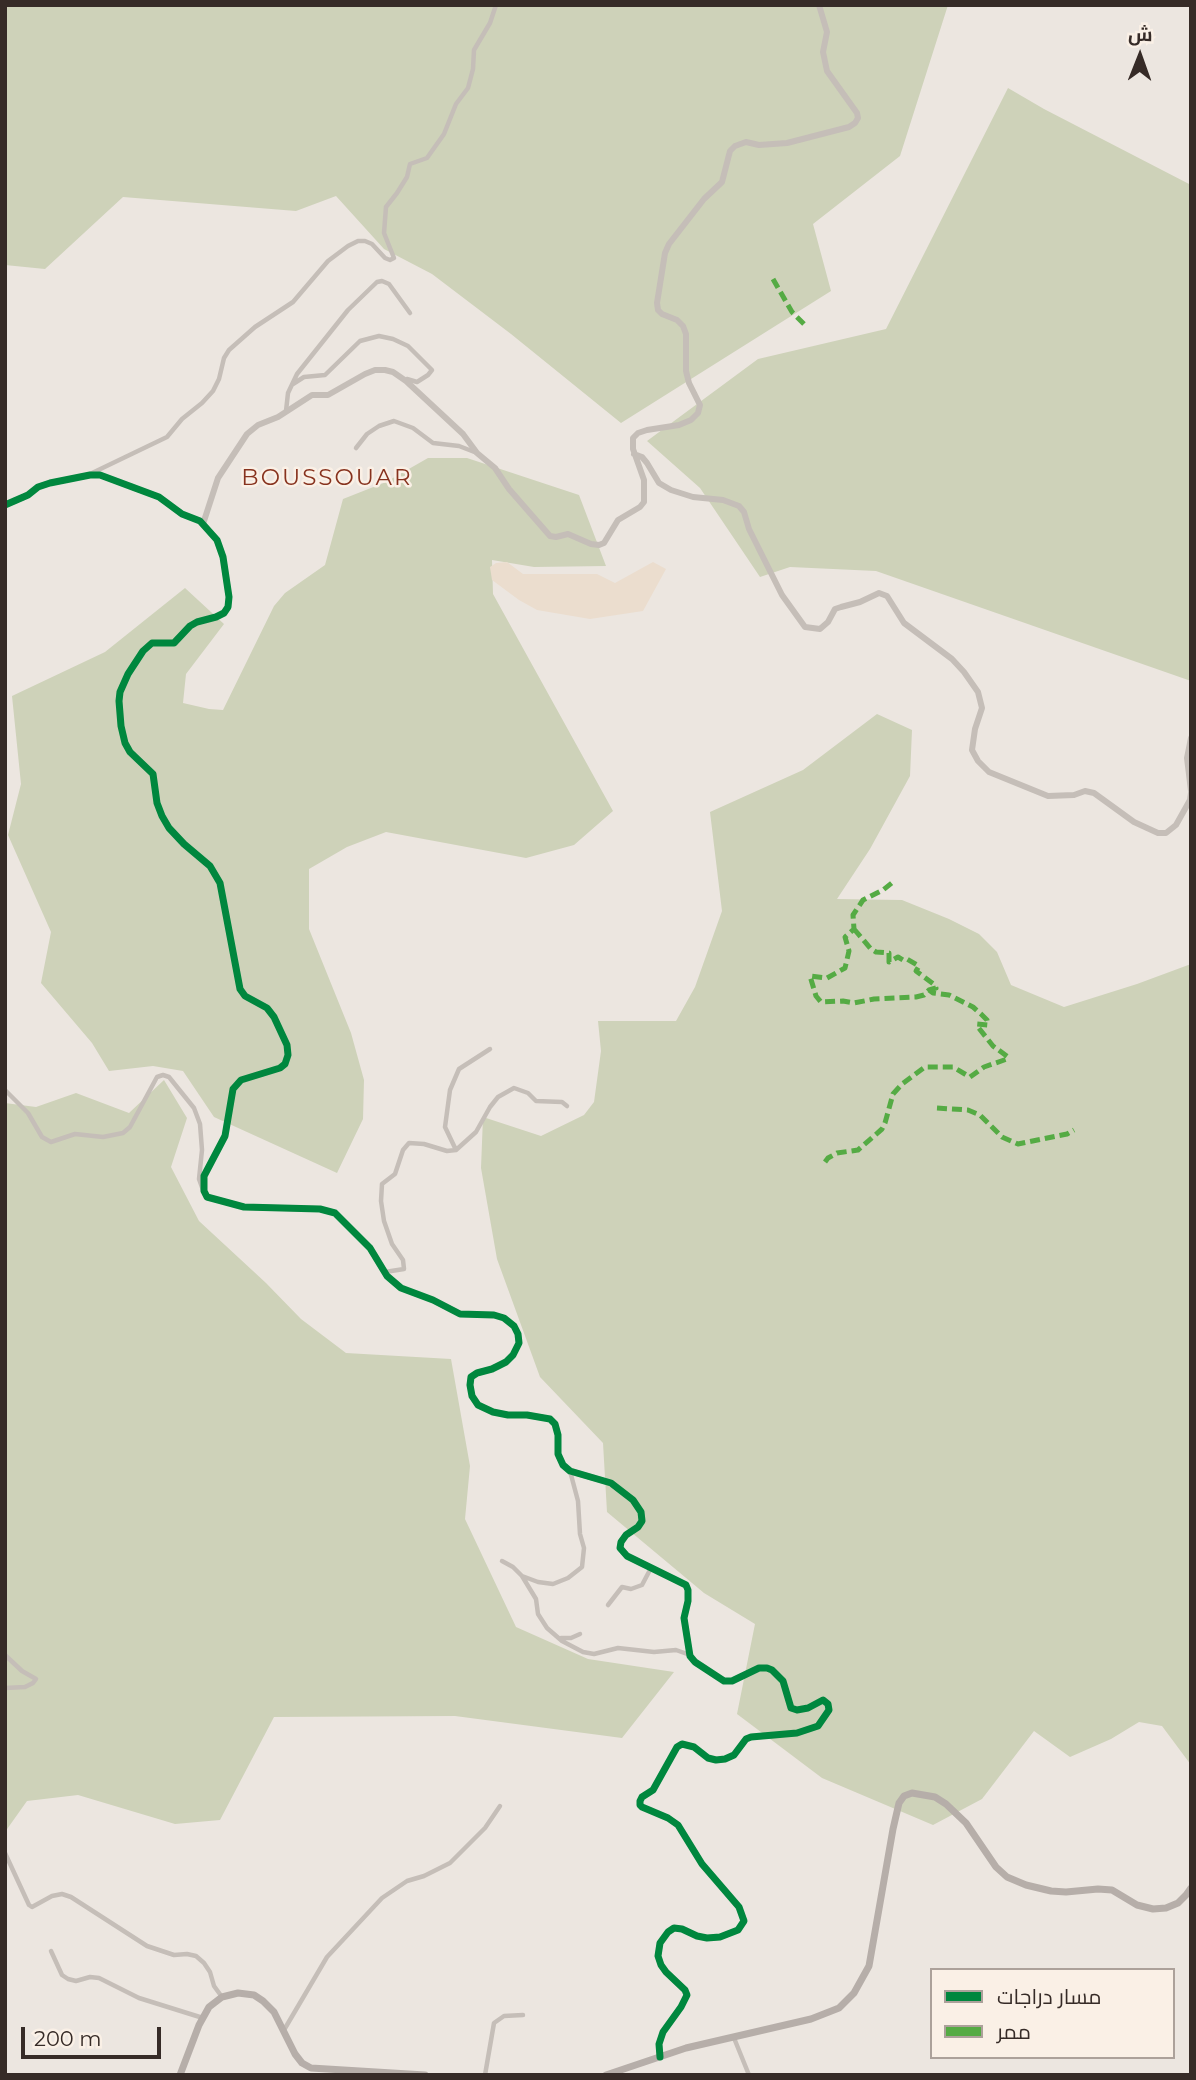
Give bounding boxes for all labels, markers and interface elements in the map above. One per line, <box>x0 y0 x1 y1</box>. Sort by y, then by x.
north arrow <box>1105 21 1175 91</box>
text: ش <box>1128 23 1153 46</box>
district label: BOUSSOUAR <box>242 464 412 492</box>
legend <box>930 1968 1175 2059</box>
text: مسار دراجات <box>997 1984 1102 2009</box>
scale bar <box>24 2014 164 2058</box>
text: ممر <box>997 2019 1031 2044</box>
text: 200 m <box>34 2026 101 2051</box>

